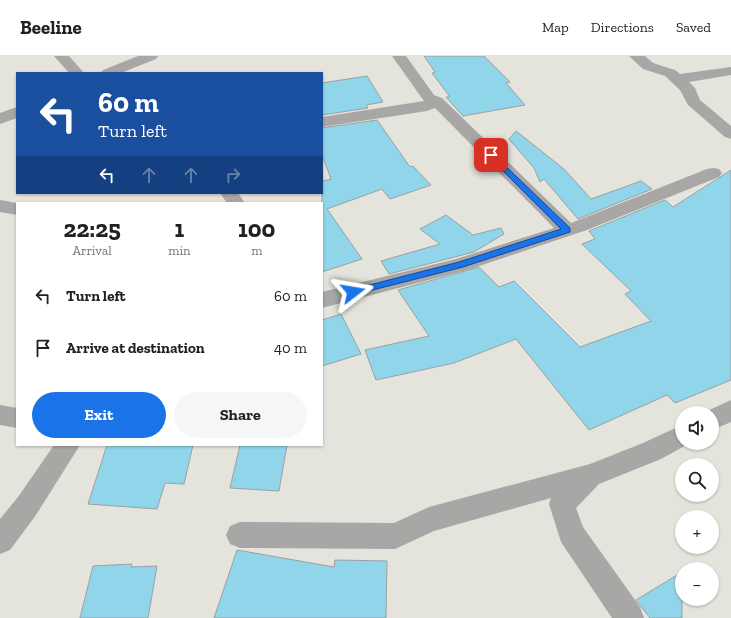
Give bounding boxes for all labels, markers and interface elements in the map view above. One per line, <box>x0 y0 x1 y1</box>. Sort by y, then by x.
text: Beeline <box>20 16 82 39</box>
text: Map <box>542 19 569 36</box>
text: Directions <box>591 19 654 36</box>
text: Saved <box>676 19 711 36</box>
text: 60 m <box>98 86 159 119</box>
icon: left <box>32 88 84 140</box>
text: Turn left <box>98 120 167 142</box>
pin <box>474 138 508 172</box>
icon: arrive <box>480 144 502 166</box>
icon: left <box>96 164 118 186</box>
icon: ahead <box>138 164 160 186</box>
icon: ahead <box>180 164 202 186</box>
icon: right <box>222 164 244 186</box>
text: 22:25 <box>64 214 121 243</box>
text: 1 <box>175 214 184 243</box>
text: 100 <box>238 214 275 243</box>
text: Arrival <box>73 243 112 258</box>
text: min <box>168 243 191 258</box>
text: m <box>251 243 262 258</box>
position arrow <box>332 271 374 313</box>
icon: left <box>32 285 54 307</box>
text: Turn left <box>66 287 126 305</box>
text: 60 m <box>274 287 307 305</box>
icon: arrive <box>32 337 54 359</box>
text: Arrive at destination <box>66 339 205 357</box>
text: 40 m <box>274 339 307 357</box>
button: Exit <box>32 392 166 438</box>
button: Share <box>174 392 307 438</box>
map controls <box>675 406 719 606</box>
button: sound <box>675 406 719 450</box>
button: search <box>675 458 719 502</box>
button: + <box>675 510 719 554</box>
button: − <box>675 562 719 606</box>

